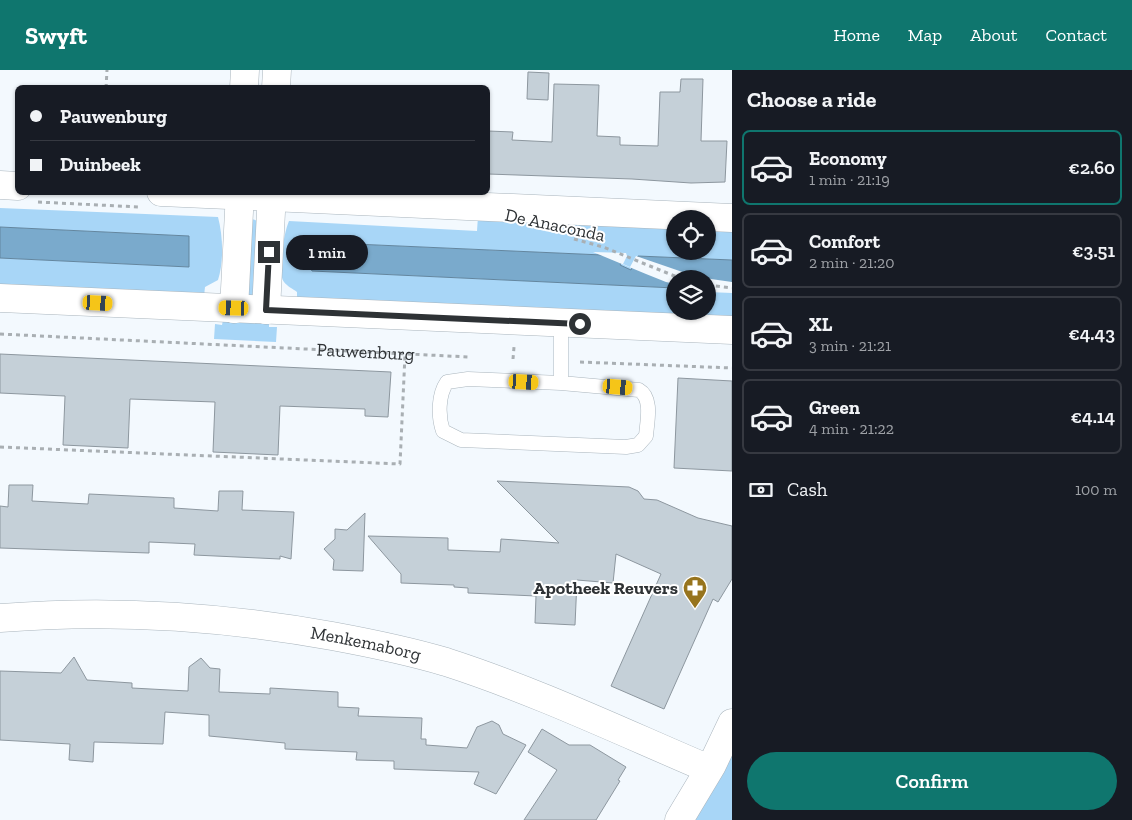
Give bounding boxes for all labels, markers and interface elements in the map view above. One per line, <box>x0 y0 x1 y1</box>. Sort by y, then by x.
text: Swyft <box>25 21 87 50</box>
text: Home <box>833 24 880 46</box>
text: Map <box>908 24 942 46</box>
text: About <box>970 24 1017 46</box>
text: Contact <box>1045 24 1107 46</box>
text: Choose a ride <box>747 86 877 113</box>
text: Pauwenburg <box>60 105 167 128</box>
icon: car <box>749 145 794 190</box>
text: Economy <box>809 147 887 170</box>
text: Duinbeek <box>60 153 141 176</box>
text: €2.60 <box>1069 156 1115 179</box>
text: 1 min · 21:19 <box>809 170 890 189</box>
street label: De Anaconda <box>503 204 607 246</box>
map controls <box>666 210 716 320</box>
button: locate <box>666 210 716 260</box>
icon: car <box>749 228 794 273</box>
text: Comfort <box>809 230 880 253</box>
callout: 1 min <box>286 234 369 270</box>
text: €3.51 <box>1072 239 1115 262</box>
route end <box>258 241 280 263</box>
text: 1 min <box>308 243 346 262</box>
text: 2 min · 21:20 <box>809 253 895 272</box>
button: layers <box>666 270 716 320</box>
car <box>82 295 113 311</box>
car <box>218 300 249 316</box>
icon: car <box>749 311 794 356</box>
route start <box>569 313 591 335</box>
text: XL <box>809 313 832 336</box>
text: €4.43 <box>1068 322 1115 345</box>
text: 3 min · 21:21 <box>809 336 891 355</box>
street label: Pauwenburg <box>316 339 415 365</box>
car <box>508 374 539 390</box>
car <box>602 378 633 396</box>
icon: car <box>749 394 794 439</box>
text: Green <box>809 396 860 419</box>
text: €4.14 <box>1071 405 1115 428</box>
text: 4 min · 21:22 <box>809 419 894 438</box>
icon: cash <box>747 476 775 504</box>
text: Cash <box>787 478 827 501</box>
text: 100 m <box>1075 480 1117 499</box>
pharmacy icon: Apotheek Reuvers <box>682 575 708 609</box>
place label: Apotheek Reuvers <box>533 577 678 599</box>
street label: Menkemaborg <box>309 621 424 666</box>
button: Confirm <box>747 752 1117 810</box>

